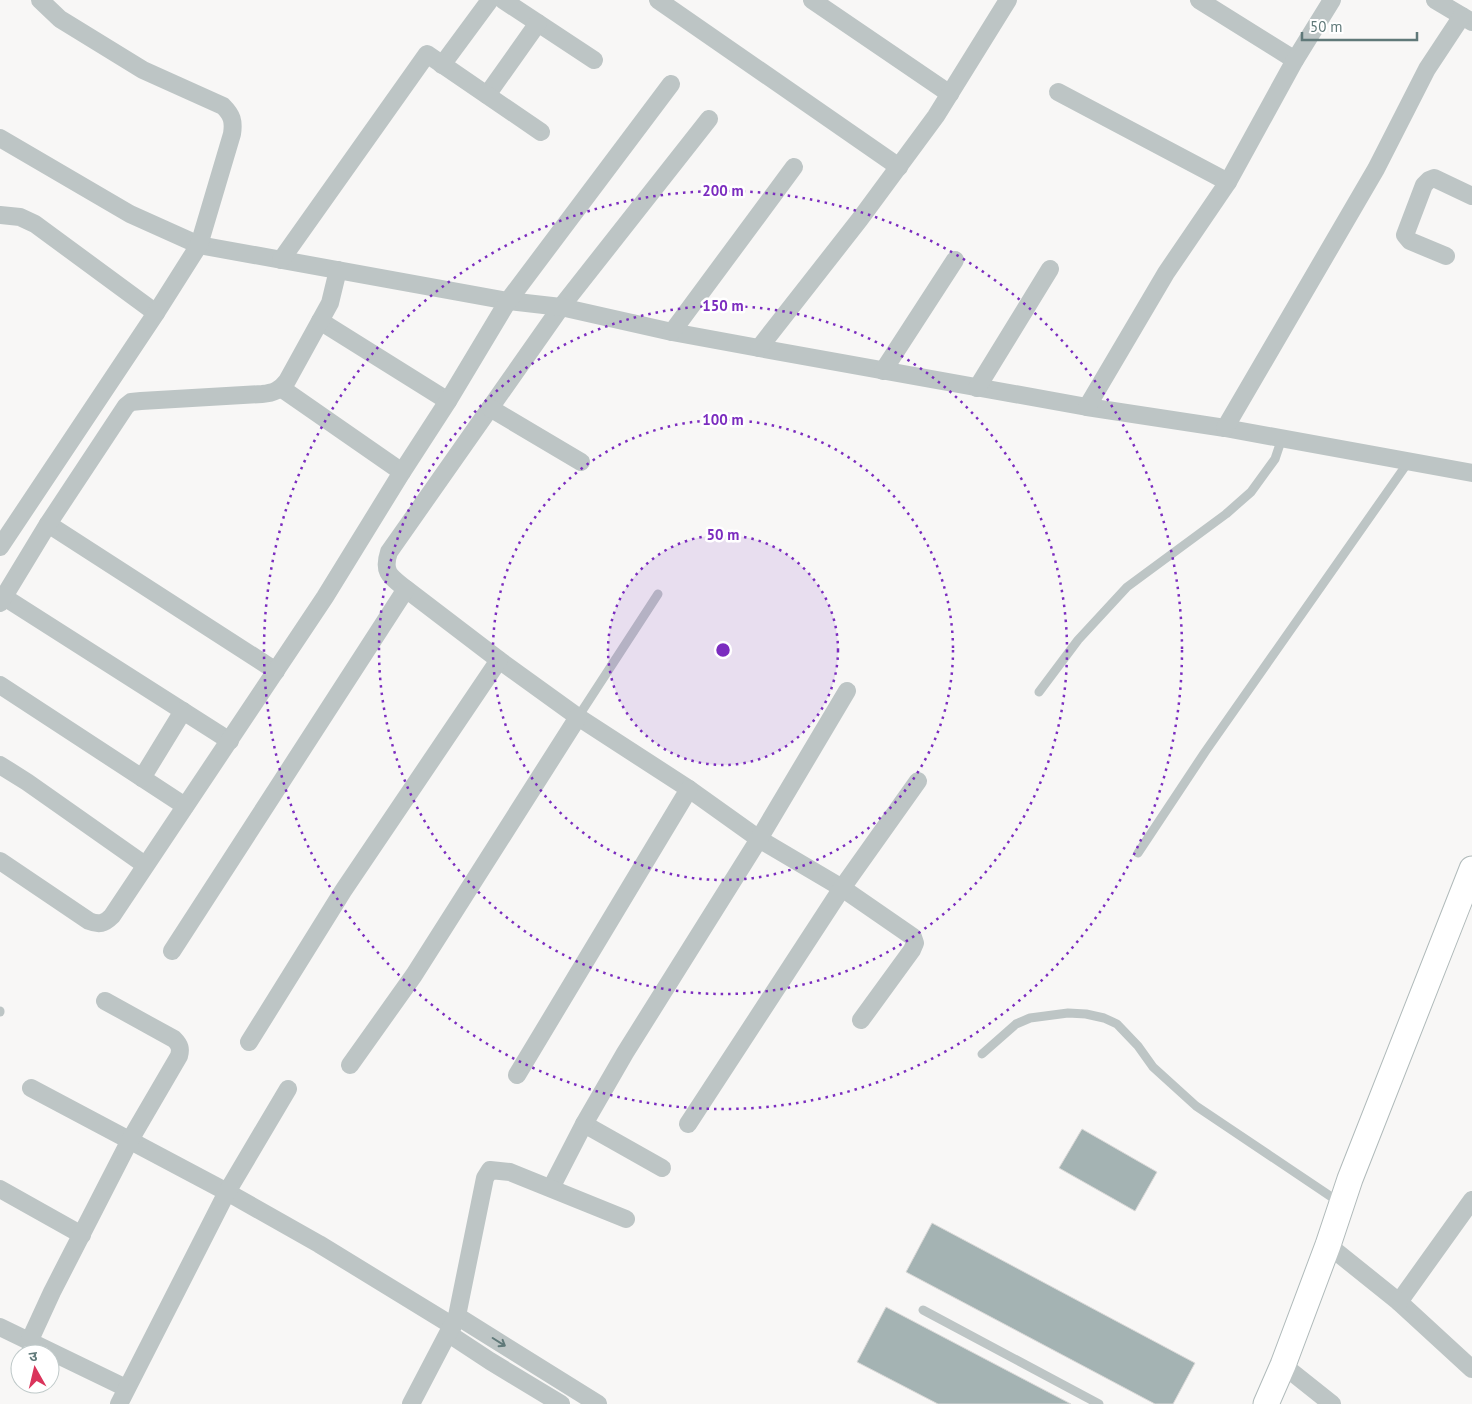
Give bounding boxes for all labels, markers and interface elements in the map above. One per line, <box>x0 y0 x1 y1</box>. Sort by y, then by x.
scale bar <box>1302 10 1417 42</box>
text: 50 m <box>1310 17 1343 36</box>
text: 200 m <box>702 181 744 200</box>
text: 150 m <box>702 296 744 315</box>
text: 100 m <box>702 410 744 429</box>
text: 50 m <box>707 525 739 544</box>
centre of rings <box>714 641 732 659</box>
one-way arrow <box>491 1337 505 1347</box>
north arrow <box>10 1344 60 1394</box>
text: उ <box>28 1347 39 1366</box>

